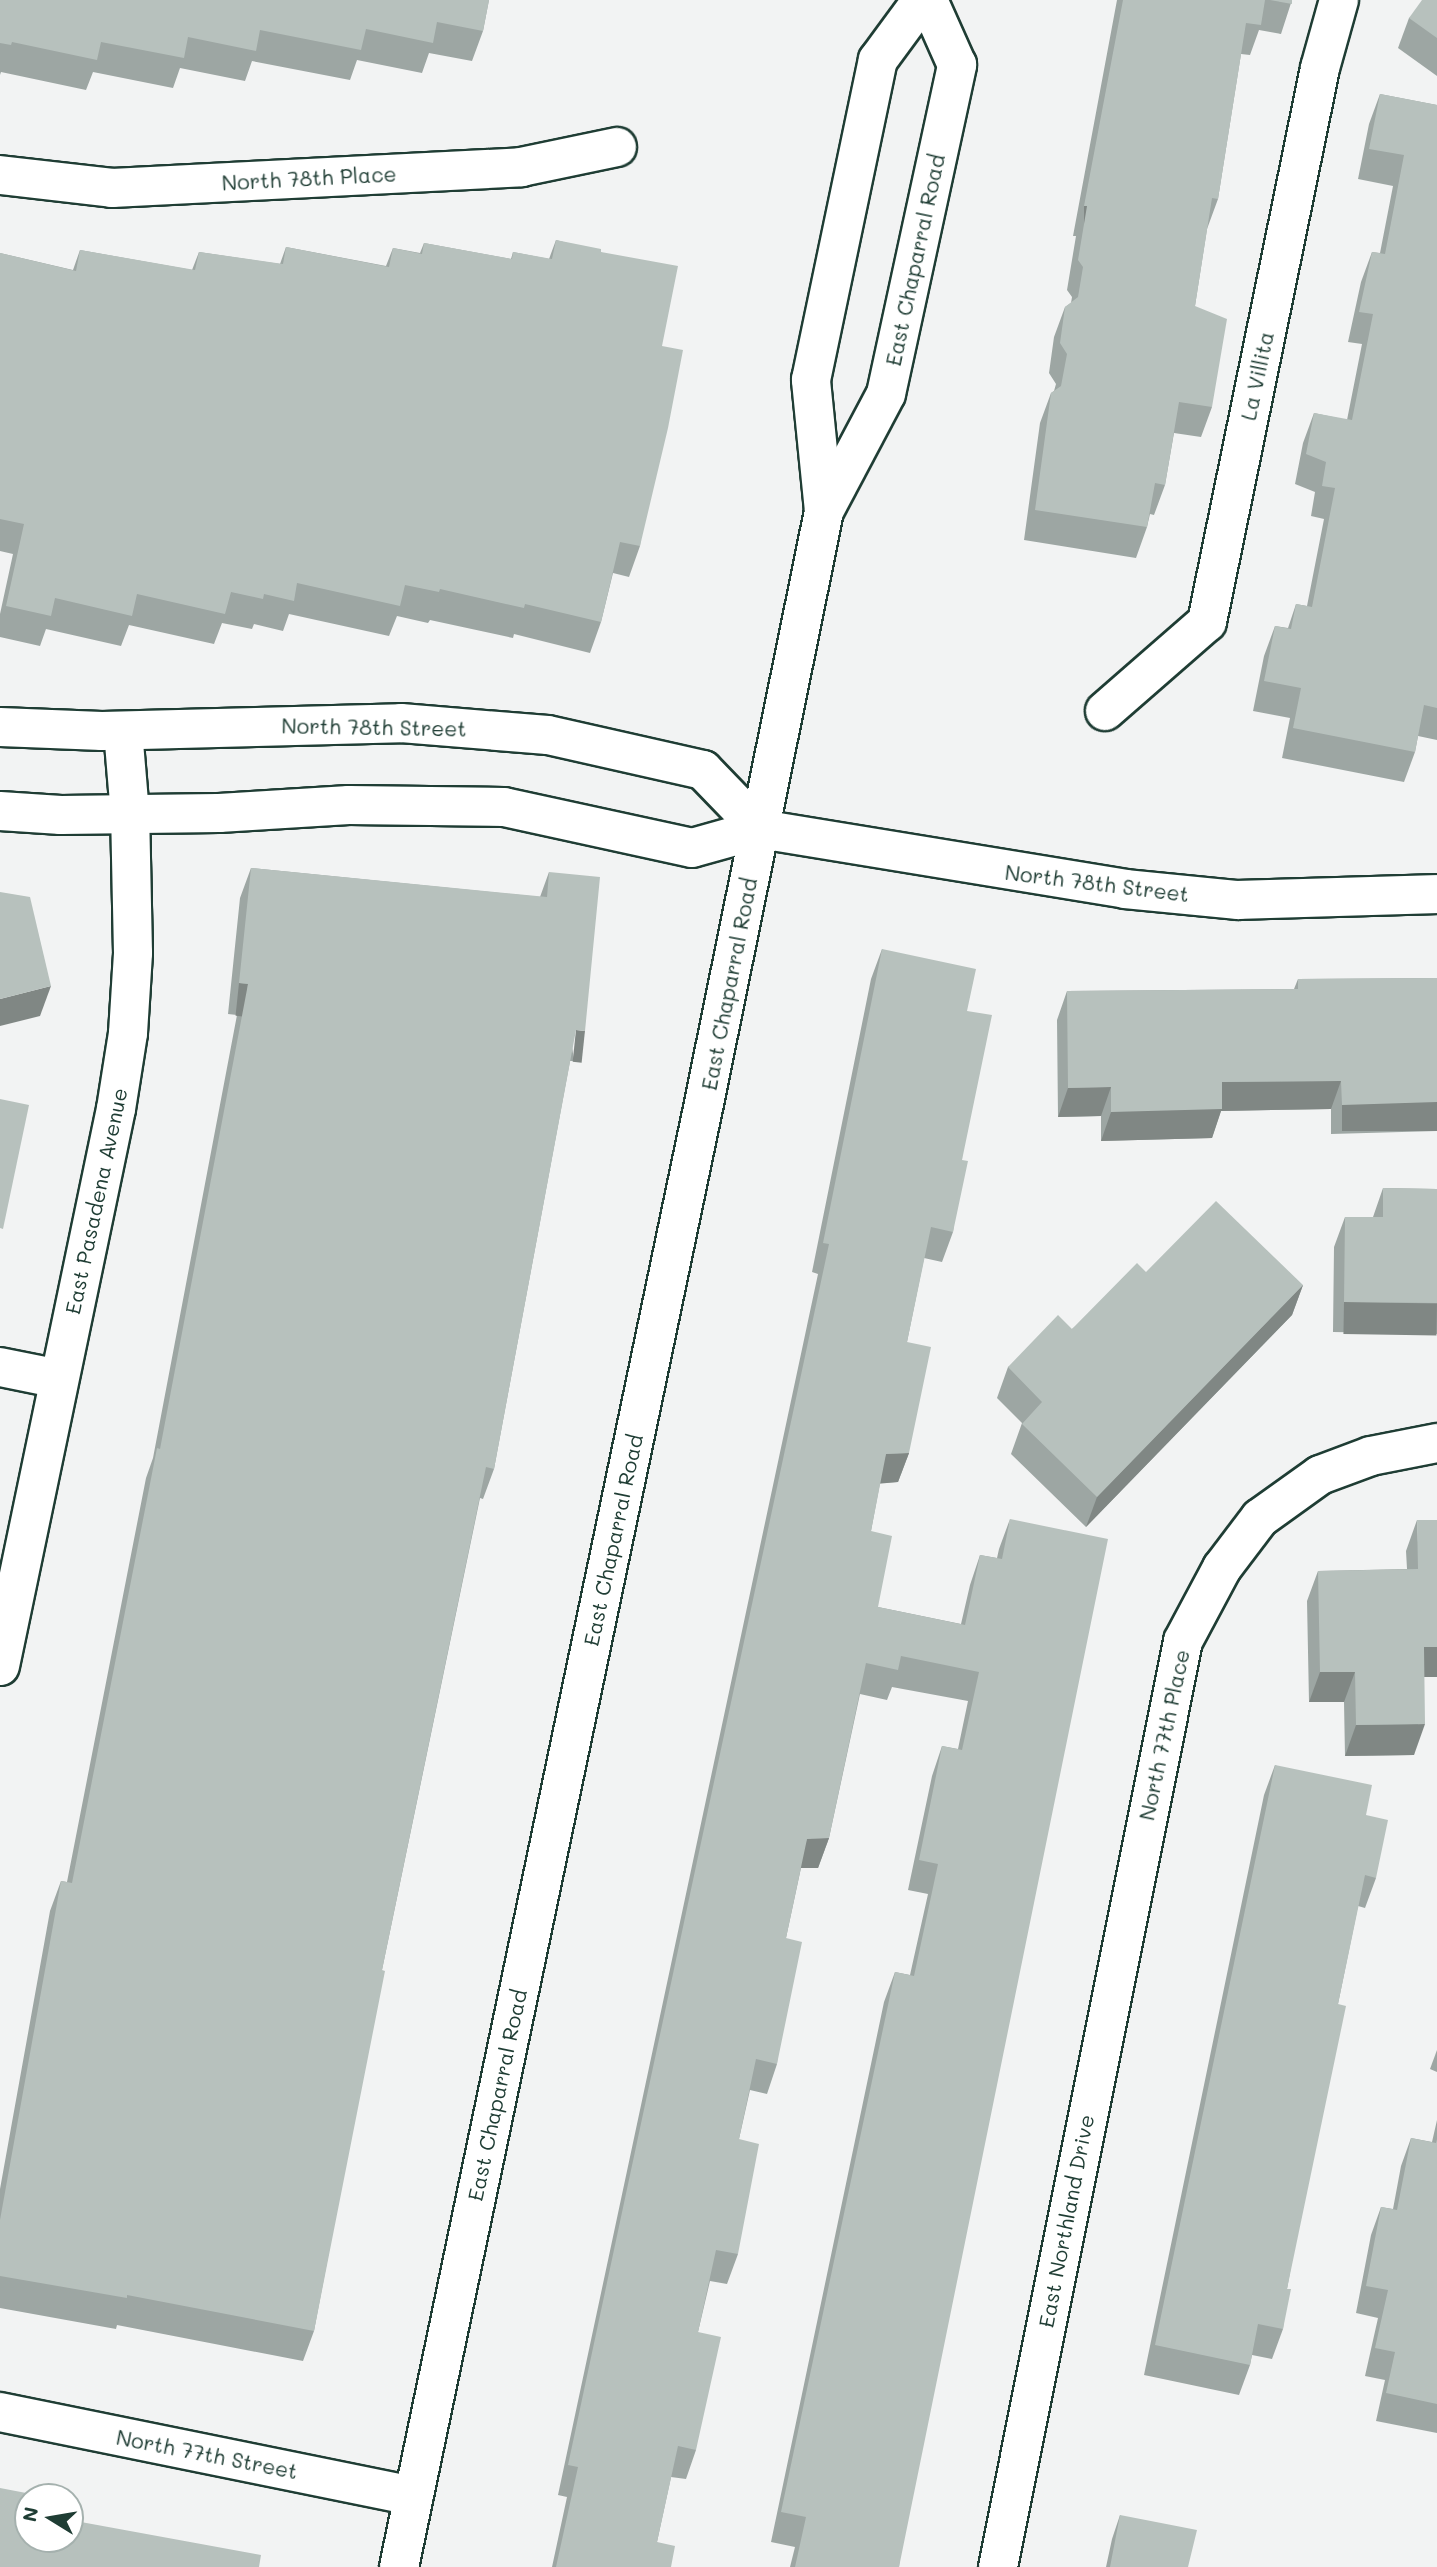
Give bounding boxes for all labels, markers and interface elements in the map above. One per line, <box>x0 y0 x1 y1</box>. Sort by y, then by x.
street label: East Chaparral Road <box>880 152 950 368</box>
street label: North 78th Place <box>221 161 397 195</box>
street label: La Villita <box>1235 329 1279 423</box>
street label: North 78th Street <box>281 713 467 741</box>
street label: North 78th Street <box>1003 859 1191 907</box>
street label: East Chaparral Road <box>696 876 762 1092</box>
street label: East Pasadena Avenue <box>60 1085 132 1317</box>
street label: East Chaparral Road <box>578 1432 648 1648</box>
street label: North 77th Place <box>1134 1647 1194 1823</box>
street label: East Chaparral Road <box>462 1987 532 2203</box>
street label: East Northland Drive <box>1033 2112 1099 2330</box>
street label: North 77th Street <box>114 2424 300 2484</box>
north arrow <box>14 2483 84 2553</box>
text: N <box>16 2505 44 2524</box>

